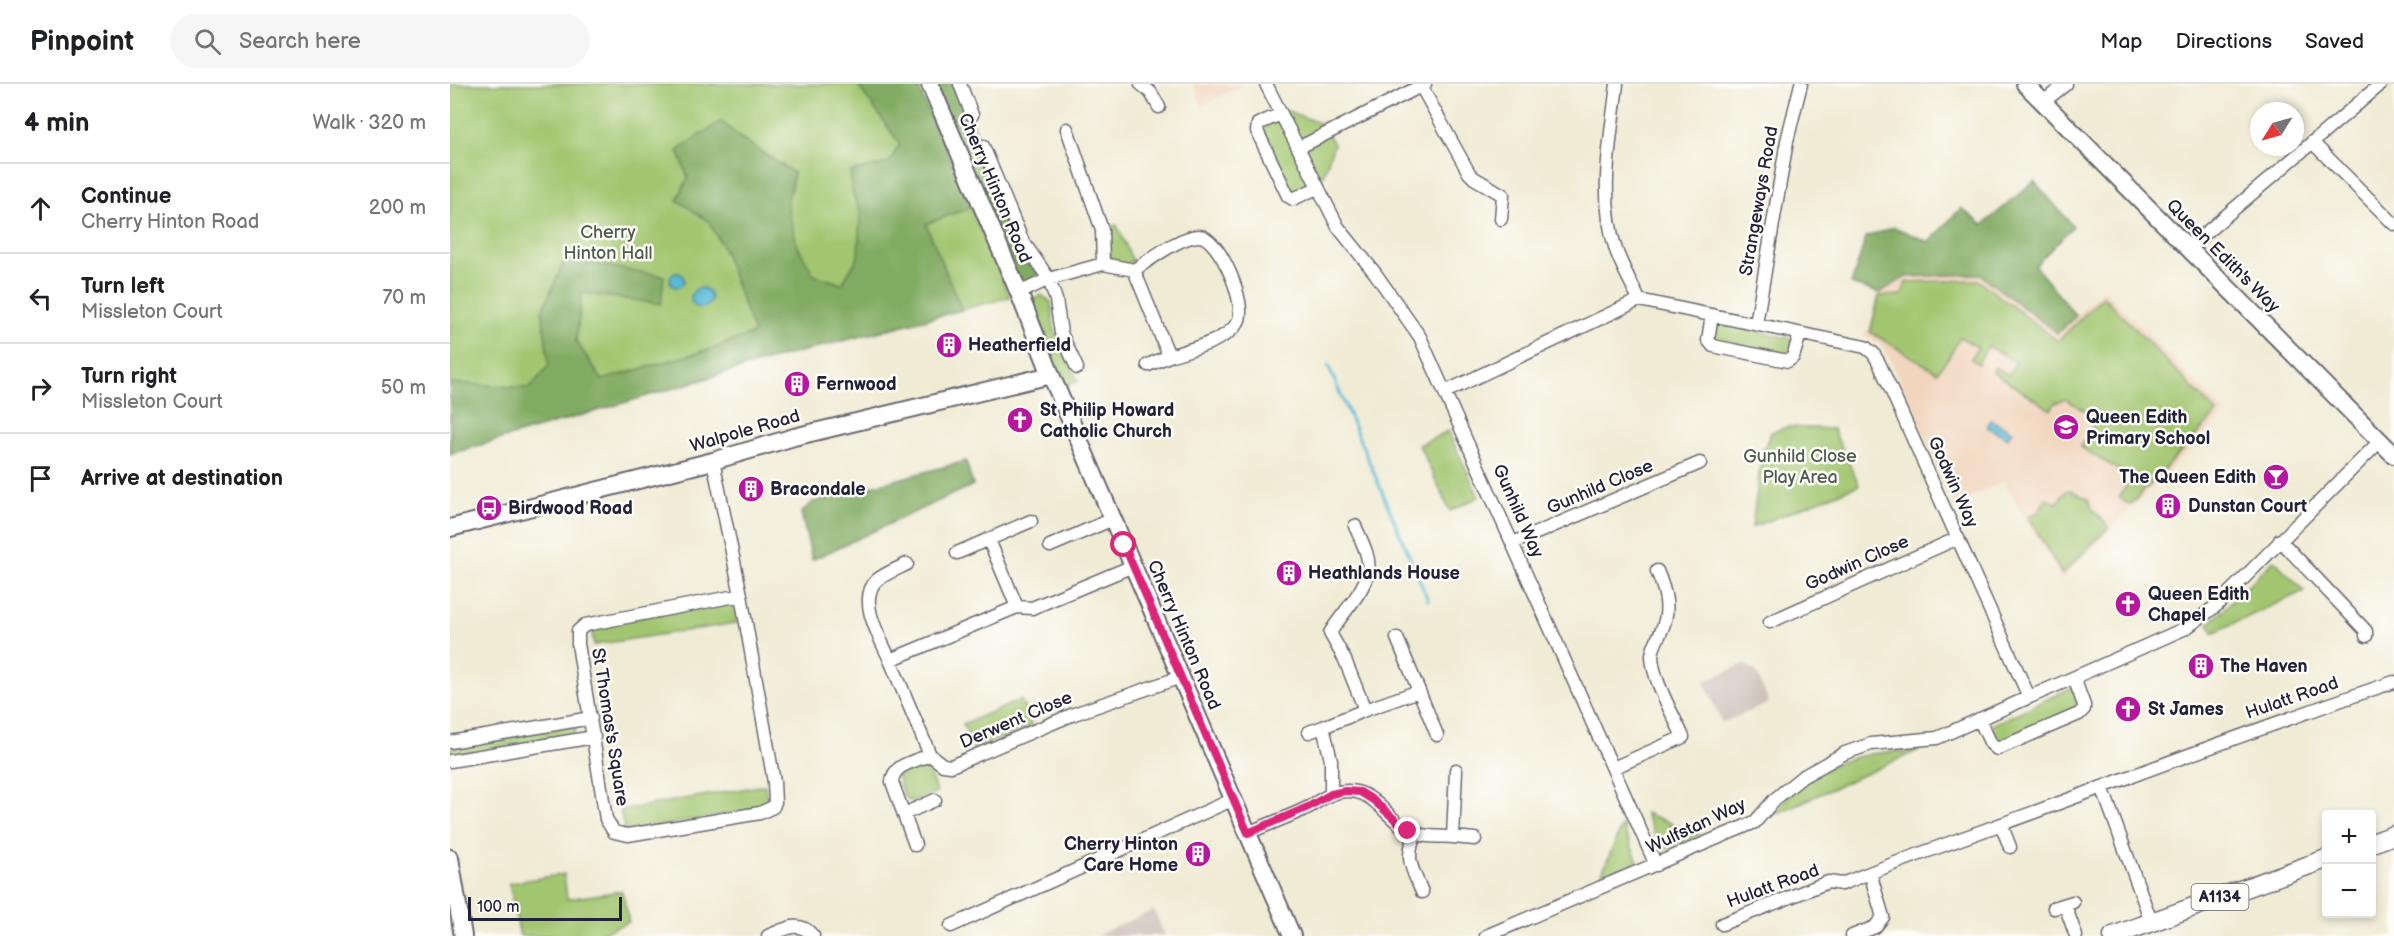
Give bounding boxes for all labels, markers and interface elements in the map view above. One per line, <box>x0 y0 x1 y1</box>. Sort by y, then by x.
search box <box>170 14 590 68</box>
text: Pinpoint <box>30 25 134 58</box>
icon: search <box>191 25 224 58</box>
text: Search here <box>239 28 361 55</box>
text: Map <box>2100 29 2143 54</box>
text: Directions <box>2176 29 2272 54</box>
text: Saved <box>2305 29 2364 54</box>
north arrow <box>2250 102 2304 156</box>
text: 4 min <box>24 108 89 139</box>
street label: Cherry Hinton Road <box>954 110 1036 266</box>
text: Walk · 320 m <box>312 111 426 135</box>
street label: Strangeways Road <box>1736 125 1782 277</box>
text: Continue <box>81 183 171 210</box>
icon: ahead <box>24 192 57 225</box>
street label: Queen Edith's Way <box>2162 195 2285 318</box>
text: 200 m <box>369 196 426 220</box>
text: Cherry Hinton Road <box>81 210 259 234</box>
park label: Cherry Hinton Hall <box>563 222 653 264</box>
text: Turn left <box>81 273 165 300</box>
icon: left <box>24 282 57 315</box>
text: 70 m <box>382 286 426 310</box>
text: Missleton Court <box>81 300 223 324</box>
building icon: Heatherfield <box>934 330 964 360</box>
place label: Heatherfield <box>968 335 1071 356</box>
text: Turn right <box>81 363 177 390</box>
building icon: Fernwood <box>782 369 812 399</box>
icon: right <box>24 372 57 405</box>
place label: Fernwood <box>816 374 897 395</box>
text: 50 m <box>381 376 426 400</box>
text: Missleton Court <box>81 390 223 414</box>
place label: St Philip Howard Catholic Church <box>1040 400 1174 442</box>
street label: Walpole Road <box>688 405 802 457</box>
church icon: St Philip Howard Catholic Church <box>1005 405 1035 435</box>
place label: Queen Edith Primary School <box>2086 407 2210 449</box>
school or university icon: Queen Edith Primary School <box>2051 412 2081 442</box>
street label: Godwin Way <box>1924 433 1983 532</box>
park label: Gunhild Close Play Area <box>1743 446 1857 488</box>
street label: Gunhild Close <box>1544 455 1657 519</box>
street label: Gunhild Way <box>1488 461 1548 562</box>
icon: arrive <box>24 462 57 495</box>
bar icon: The Queen Edith <box>2261 462 2291 492</box>
text: Arrive at destination <box>81 465 283 492</box>
place label: The Queen Edith <box>2119 467 2256 488</box>
building icon: Bracondale <box>736 474 766 504</box>
place label: Bracondale <box>770 479 866 500</box>
building icon: Dunstan Court <box>2153 491 2183 521</box>
bus stop icon: Birdwood Road <box>474 493 504 523</box>
place label: Dunstan Court <box>2188 496 2307 517</box>
place label: Birdwood Road <box>508 498 633 519</box>
route start <box>1110 531 1136 557</box>
street label: Godwin Close <box>1802 531 1912 595</box>
street label: Cherry Hinton Road <box>1143 557 1225 713</box>
building icon: Heathlands House <box>1274 558 1304 588</box>
place label: Heathlands House <box>1308 563 1460 584</box>
place label: Queen Edith Chapel <box>2148 584 2249 626</box>
church icon: Queen Edith Chapel <box>2113 589 2143 619</box>
street label: St Thomas's Square <box>587 646 633 808</box>
building icon: The Haven <box>2186 651 2216 681</box>
place label: The Haven <box>2220 656 2308 677</box>
street label: Hulatt Road <box>2243 672 2341 724</box>
street label: Derwent Close <box>957 687 1075 753</box>
church icon: St James <box>2113 694 2143 724</box>
place label: St James <box>2148 699 2224 720</box>
street label: Wulfstan Way <box>1643 793 1750 858</box>
map controls <box>2322 810 2376 918</box>
button: + <box>2322 810 2376 864</box>
route end <box>1394 817 1420 843</box>
place label: Cherry Hinton Care Home <box>1064 834 1178 876</box>
building icon: Cherry Hinton Care Home <box>1183 839 1213 869</box>
street label: Hulatt Road <box>1724 860 1822 912</box>
button: − <box>2322 864 2376 918</box>
road number: A1134 <box>2192 884 2248 910</box>
scale bar <box>468 894 622 922</box>
text: 100 m <box>477 898 520 917</box>

